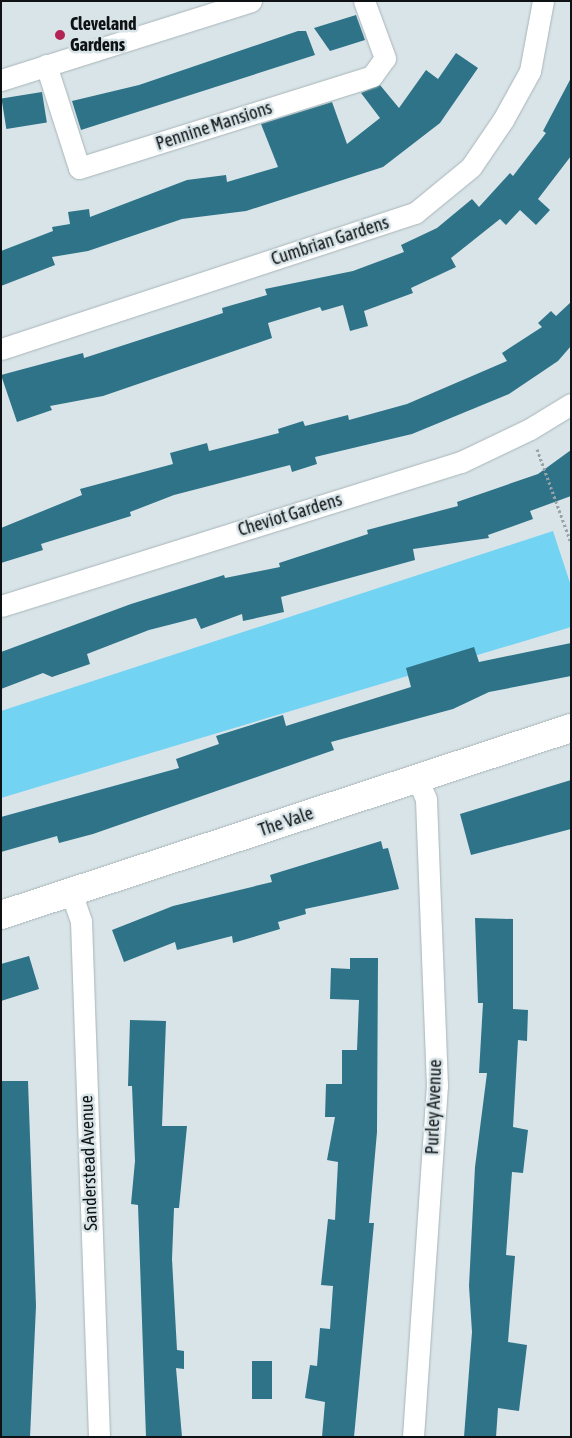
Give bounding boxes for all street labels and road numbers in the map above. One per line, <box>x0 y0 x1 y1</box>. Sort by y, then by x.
street label: Pennine Mansions <box>153 97 275 155</box>
street label: Cumbrian Gardens <box>269 212 391 270</box>
street label: Cheviot Gardens <box>235 489 345 541</box>
street label: The Vale <box>256 803 316 841</box>
street label: Purley Avenue <box>422 1059 446 1155</box>
street label: Sanderstead Avenue <box>76 1095 102 1231</box>

